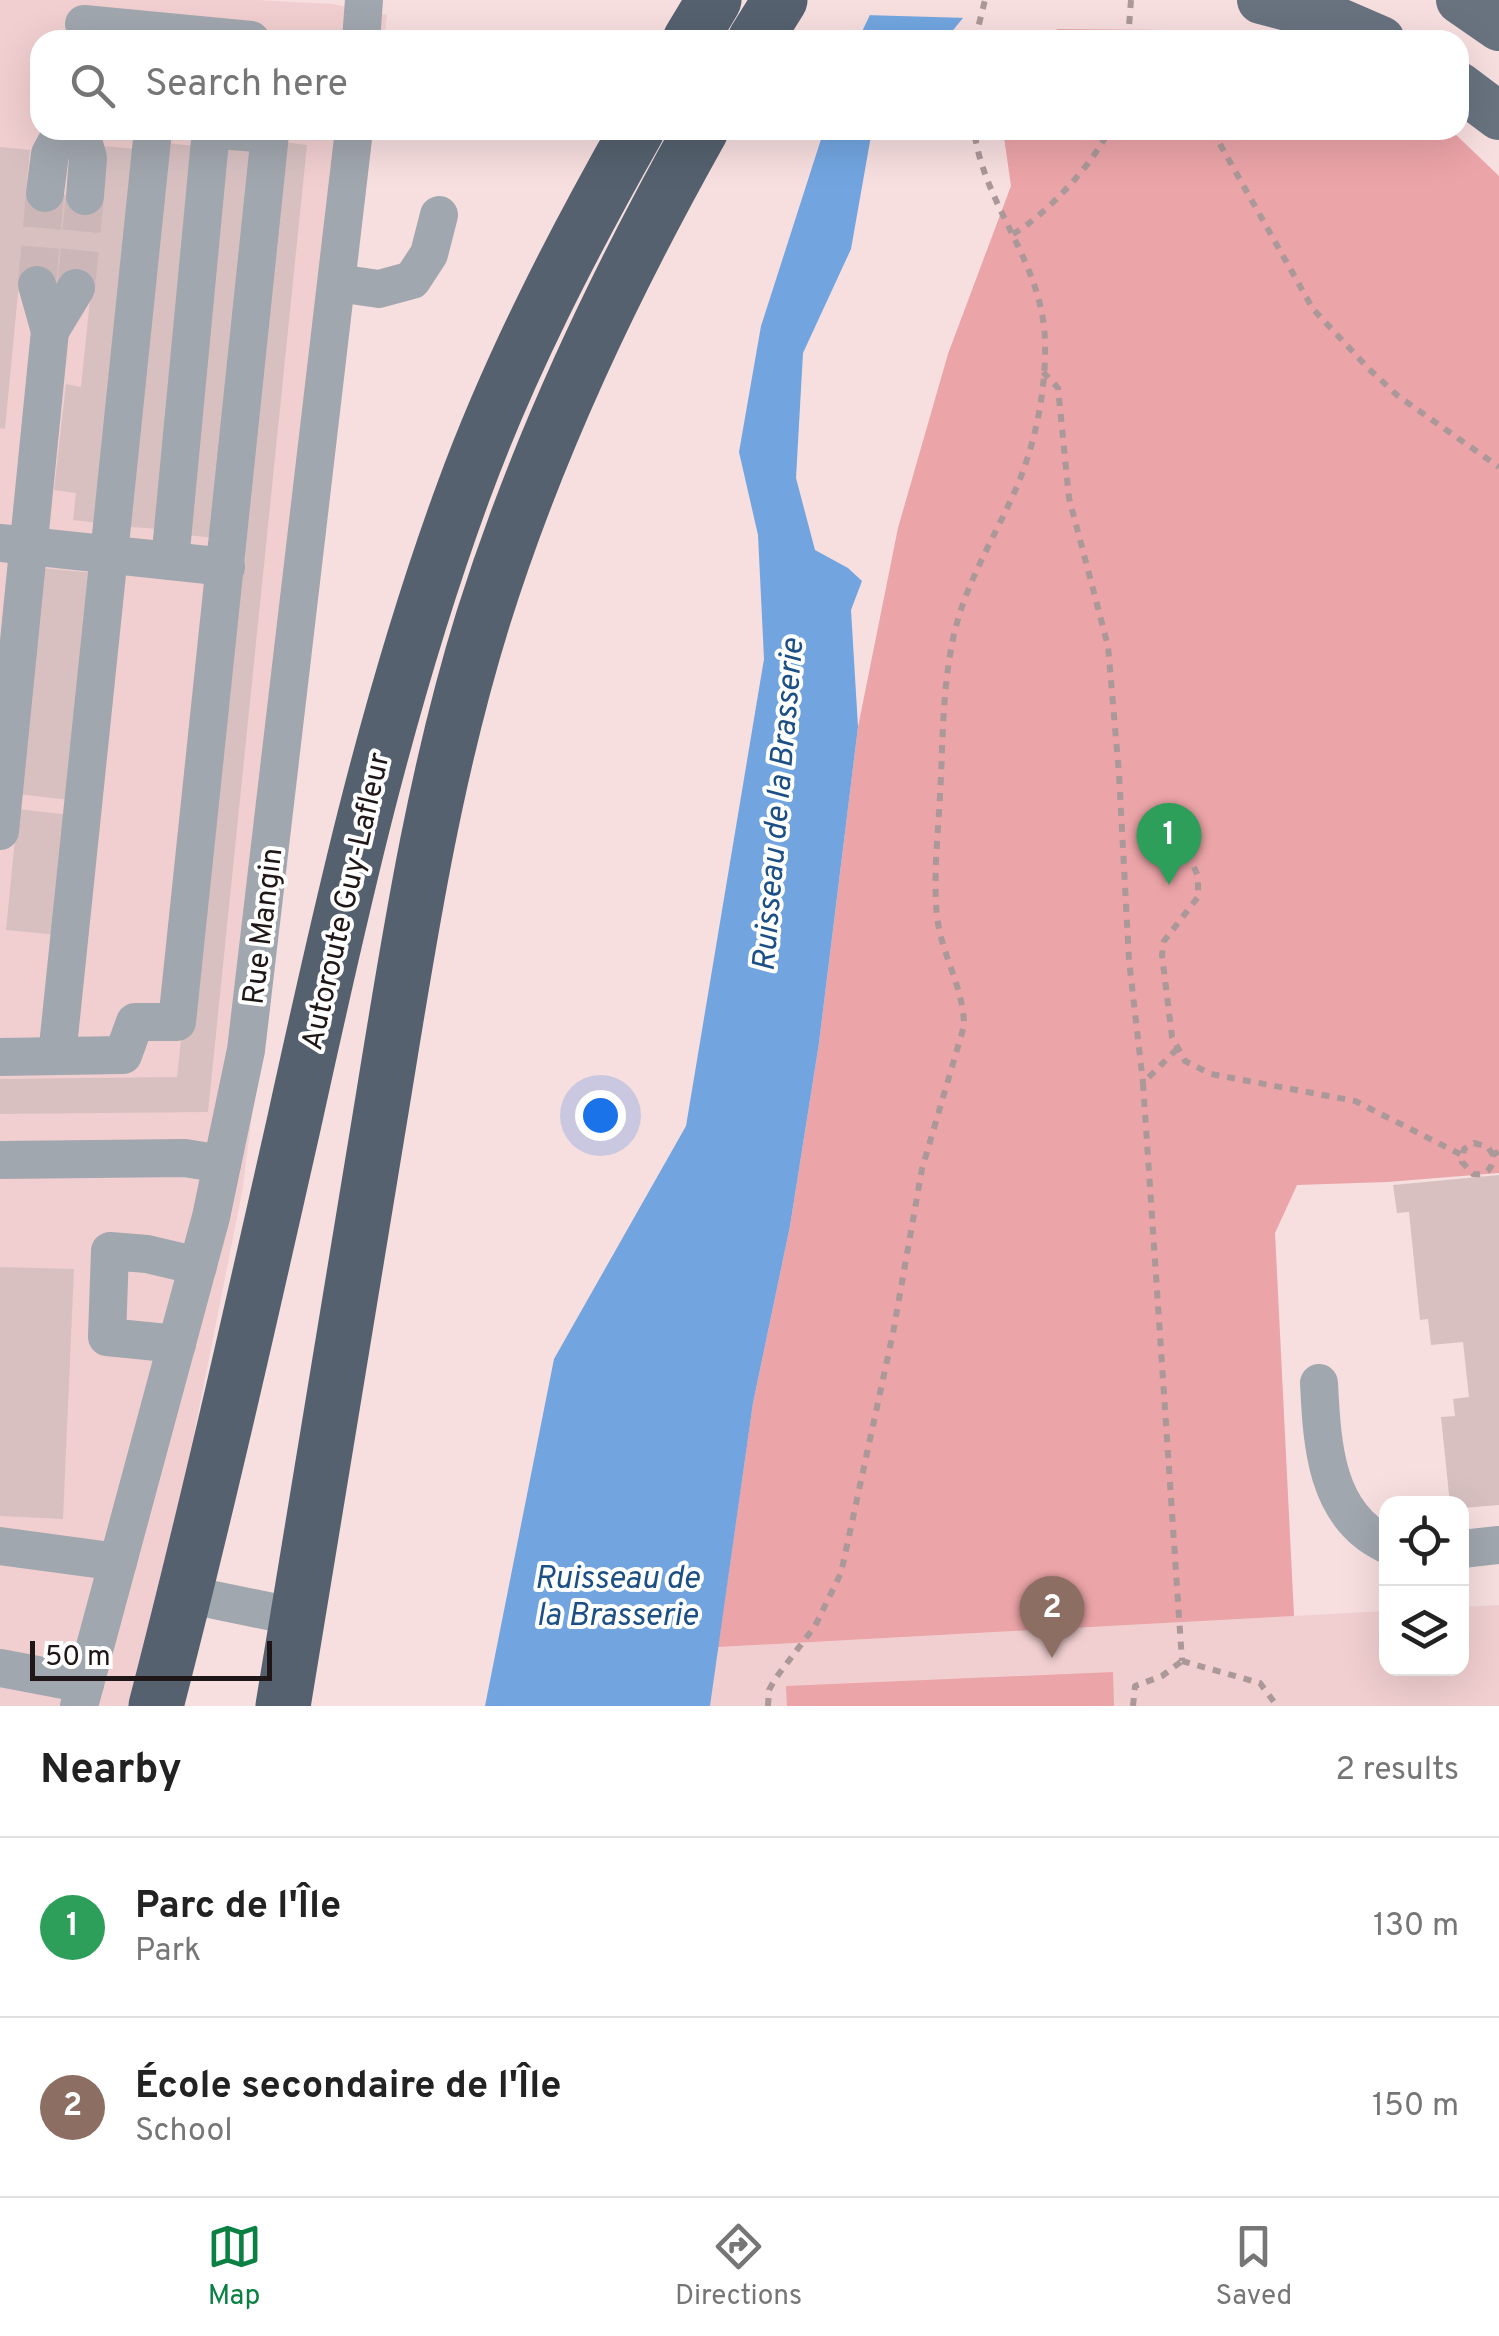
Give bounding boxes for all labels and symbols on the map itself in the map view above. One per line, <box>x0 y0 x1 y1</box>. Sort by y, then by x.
water label: Ruisseau de la Brasserie <box>746 637 815 973</box>
street label: Autoroute Guy-Lafleur <box>295 749 400 1054</box>
pin: 1 <box>1136 802 1202 885</box>
street label: Rue Mangin <box>237 846 292 1007</box>
your location <box>575 1090 626 1141</box>
water label: Ruisseau de la Brasserie <box>534 1560 700 1637</box>
pin: 2 <box>1020 1576 1084 1658</box>
scale bar <box>30 1636 272 1680</box>

